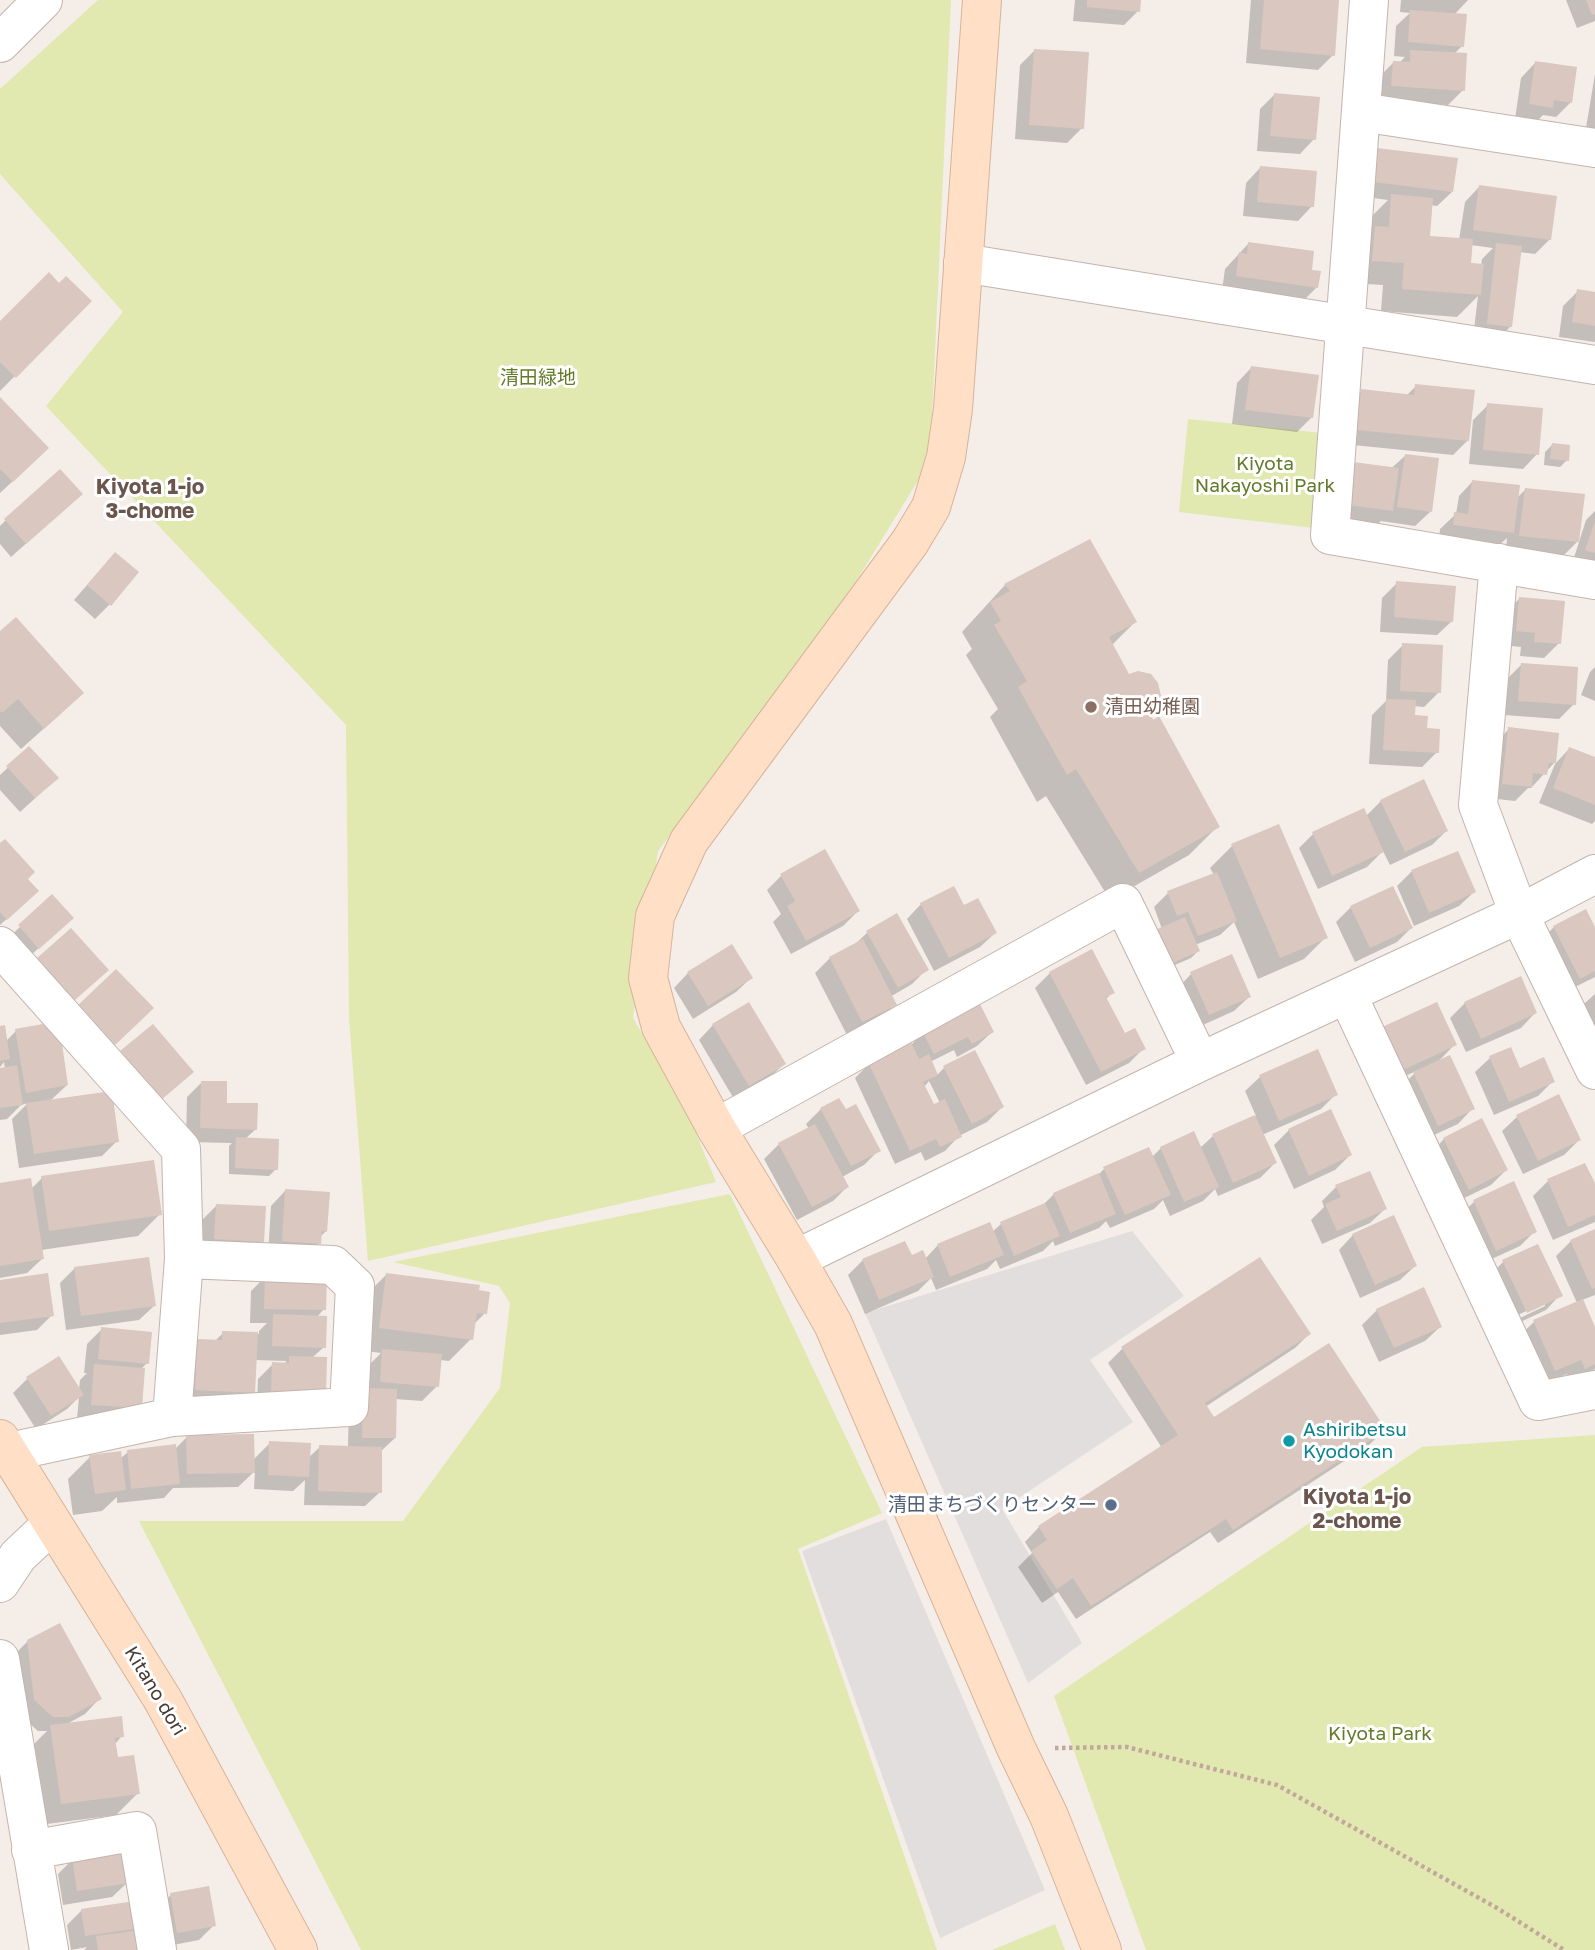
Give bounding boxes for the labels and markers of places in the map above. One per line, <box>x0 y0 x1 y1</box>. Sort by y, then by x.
place label: 清田幼稚園 <box>1105 696 1200 718</box>
marker: 清田幼稚園 <box>1083 699 1099 715</box>
place label: Ashiribetsu Kyodokan <box>1303 1419 1407 1463</box>
marker: Ashiribetsu Kyodokan <box>1281 1433 1297 1449</box>
place label: 清田まちづくりセンター <box>888 1494 1097 1516</box>
marker: 清田まちづくりセンター <box>1103 1497 1119 1513</box>

